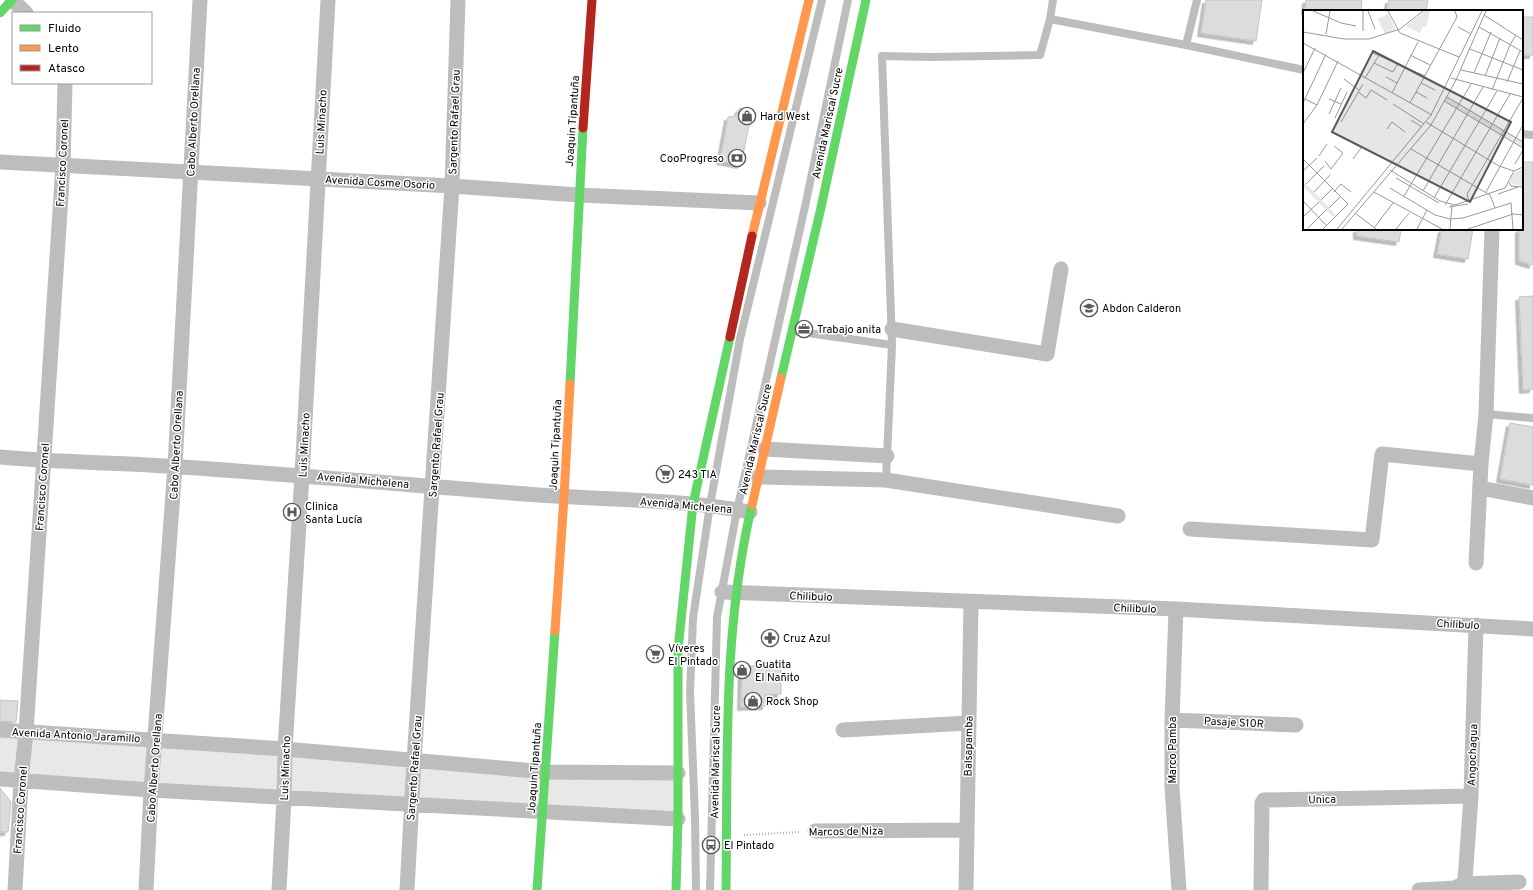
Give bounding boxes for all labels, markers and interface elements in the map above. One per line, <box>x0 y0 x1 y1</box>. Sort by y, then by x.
inset map <box>1303 10 1523 230</box>
legend <box>12 12 152 84</box>
text: Fluido <box>48 21 81 37</box>
text: Lento <box>48 41 79 57</box>
text: Atasco <box>48 61 85 77</box>
street label: Avenida Mariscal Sucre <box>809 66 847 180</box>
street label: Cabo Alberto Orellana <box>184 67 204 177</box>
street label: Sargento Rafael Grau <box>446 69 464 175</box>
street label: Joaquin Tipantuña <box>563 75 583 167</box>
street label: Luis Minacho <box>313 89 331 155</box>
shop icon: Hard West <box>737 106 757 126</box>
place label: Hard West <box>760 110 810 124</box>
street label: Francisco Coronel <box>54 119 72 207</box>
bank icon: CooProgreso <box>727 148 747 168</box>
place label: CooProgreso <box>660 152 724 166</box>
street label: Avenida Cosme Osorio <box>324 173 435 193</box>
school or university icon: Abdon Calderon <box>1079 298 1099 318</box>
place label: Abdon Calderon <box>1102 302 1181 316</box>
office icon: Trabajo anita <box>794 319 814 339</box>
place label: Trabajo anita <box>817 323 881 337</box>
street label: Avenida Mariscal Sucre <box>736 382 776 496</box>
street label: Cabo Alberto Orellana <box>167 390 187 500</box>
street label: Sargento Rafael Grau <box>426 392 448 498</box>
street label: Joaquin Tipantuña <box>547 399 565 491</box>
street label: Luis Minacho <box>296 412 314 478</box>
street label: Francisco Coronel <box>33 443 53 531</box>
supermarket icon: 243 TIA <box>655 464 675 484</box>
place label: 243 TIA <box>678 468 717 482</box>
street label: Avenida Michelena <box>316 470 410 492</box>
street label: Avenida Michelena <box>639 495 733 517</box>
place label: Clinica Santa Lucía <box>305 500 363 527</box>
hospital icon: Clinica Santa Lucía <box>282 502 302 522</box>
street label: Chilibulo <box>789 589 833 605</box>
street label: Chilibulo <box>1113 601 1157 617</box>
street label: Chilibulo <box>1436 617 1480 633</box>
pharmacy icon: Cruz Azul <box>760 628 780 648</box>
place label: Cruz Azul <box>783 632 830 646</box>
place label: Víveres El Pintado <box>668 642 718 669</box>
supermarket icon: Víveres El Pintado <box>645 644 665 664</box>
place label: Guatita El Nañito <box>755 658 800 685</box>
shop icon: Guatita El Nañito <box>732 660 752 680</box>
shop icon: Rock Shop <box>743 691 763 711</box>
place label: Rock Shop <box>766 695 819 709</box>
street label: Avenida Mariscal Sucre <box>708 705 724 819</box>
street label: Cabo Alberto Orellana <box>144 713 166 823</box>
street label: Pasaje S10R <box>1204 714 1264 732</box>
street label: Sargento Rafael Grau <box>404 715 426 821</box>
street label: Balsapamba <box>961 715 977 776</box>
street label: Marco Pamba <box>1166 716 1180 783</box>
street label: Joaquin Tipantuña <box>525 722 545 814</box>
street label: Angochagua <box>1465 723 1481 786</box>
street label: Avenida Antonio Jaramillo <box>11 726 141 746</box>
street label: Luis Minacho <box>278 735 294 801</box>
street label: Francisco Coronel <box>11 766 31 854</box>
street label: Unica <box>1308 793 1336 807</box>
street label: Marcos de Niza <box>809 824 884 840</box>
bus stop icon: El Pintado <box>701 835 721 855</box>
place label: El Pintado <box>724 839 774 853</box>

